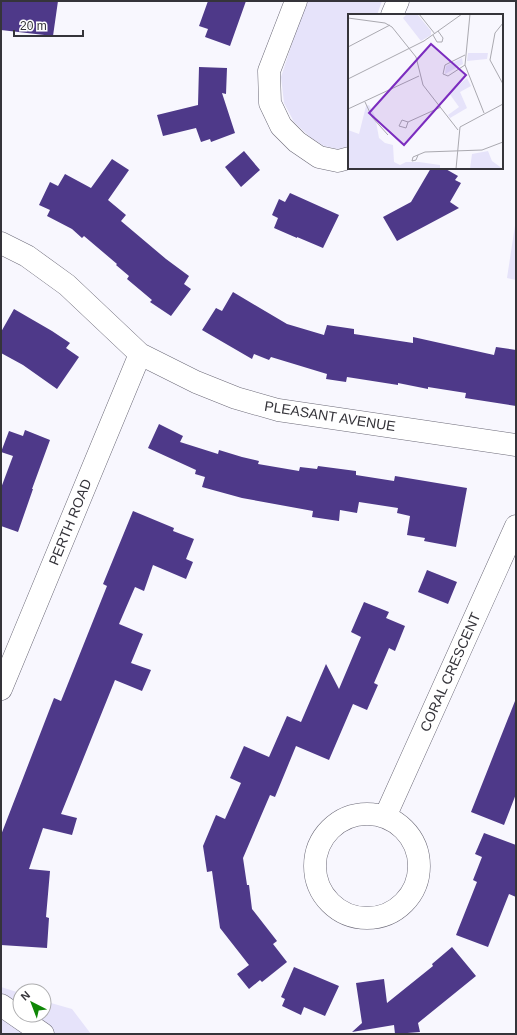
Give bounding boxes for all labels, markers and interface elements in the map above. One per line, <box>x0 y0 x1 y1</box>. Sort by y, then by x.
scale bar <box>14 12 83 38</box>
inset map <box>348 14 503 169</box>
text: 20 m <box>20 19 47 33</box>
street label: PLEASANT AVENUE <box>263 398 397 434</box>
street label: PERTH ROAD <box>45 477 95 567</box>
street label: CORAL CRESCENT <box>417 610 484 734</box>
north arrow <box>12 983 52 1023</box>
text: N <box>18 988 32 1003</box>

